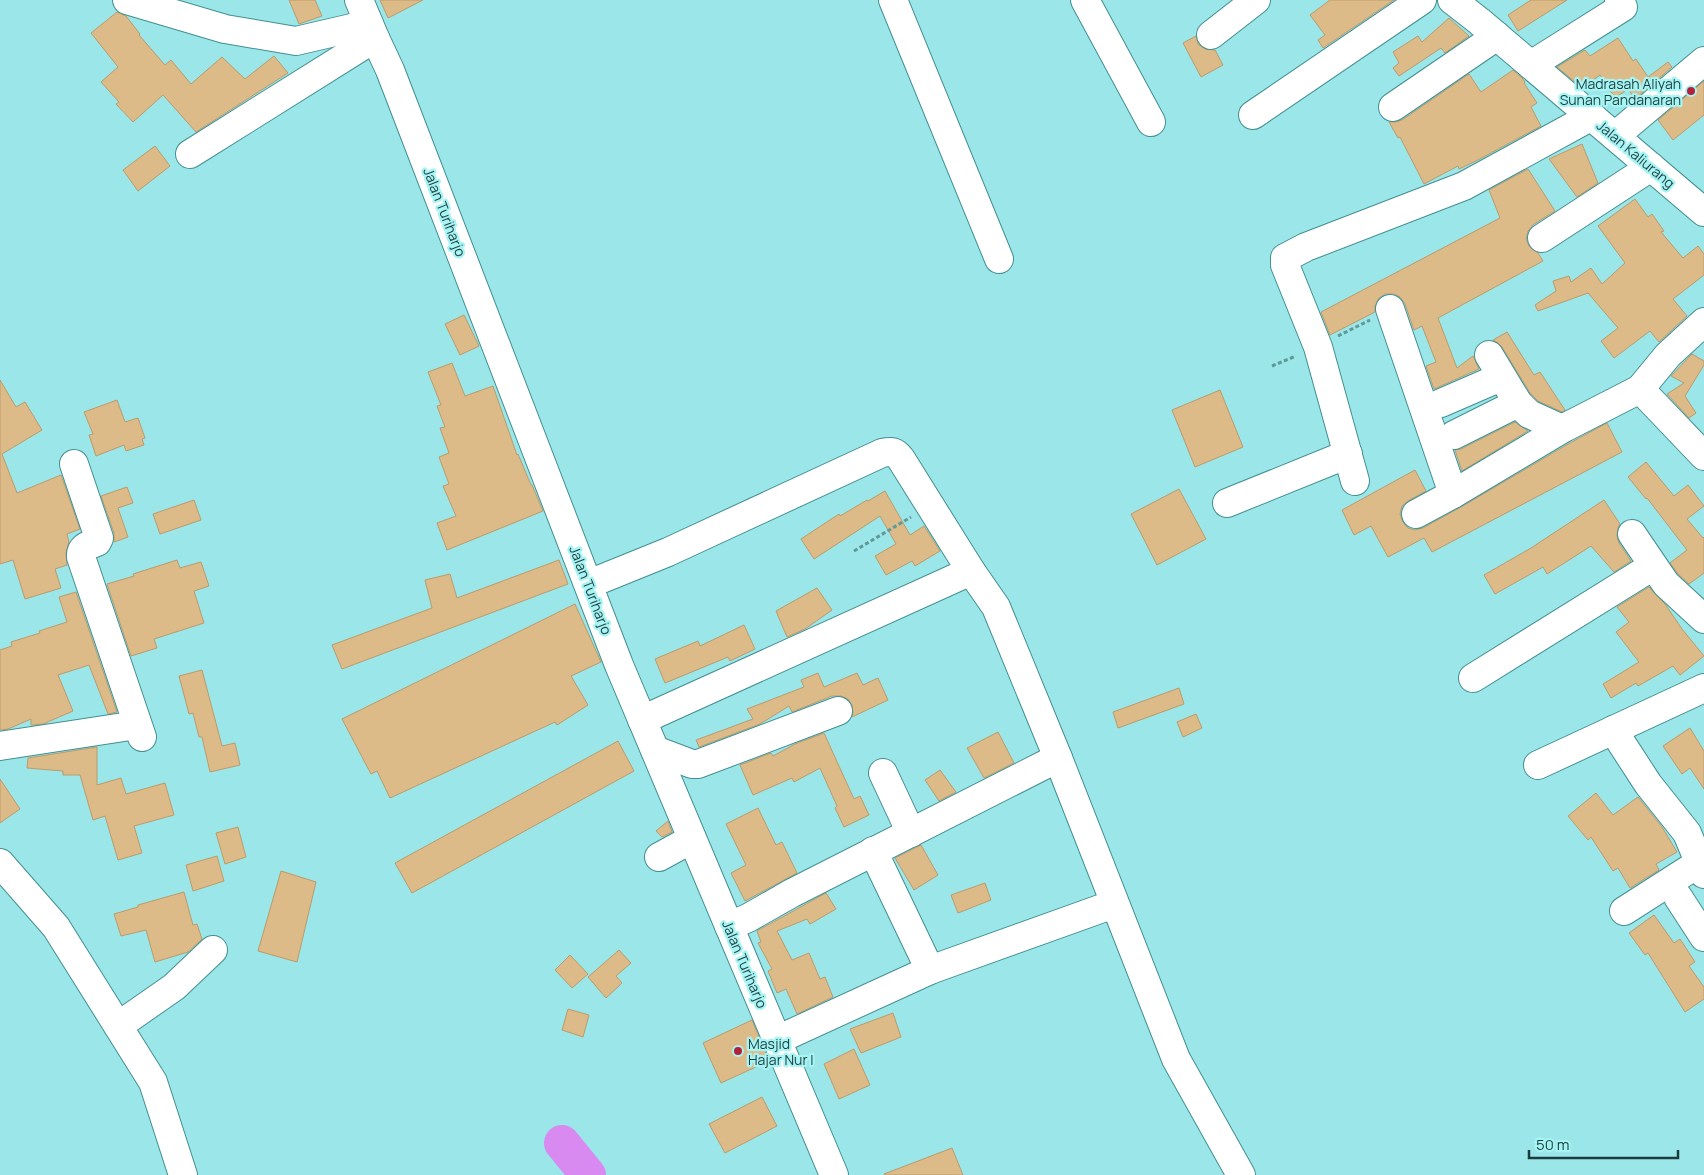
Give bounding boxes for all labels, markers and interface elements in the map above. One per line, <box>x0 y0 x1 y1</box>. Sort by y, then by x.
place label: Madrasah Aliyah Sunan Pandanaran <box>1560 74 1681 109</box>
marker: Madrasah Aliyah Sunan Pandanaran <box>1685 85 1697 97</box>
street label: Jalan Kaliurang <box>1593 116 1679 192</box>
street label: Jalan Turiharjo <box>419 165 471 259</box>
street label: Jalan Turiharjo <box>565 543 617 637</box>
street label: Jalan Turiharjo <box>718 917 772 1011</box>
place label: Masjid Hajar Nur I <box>748 1034 814 1069</box>
marker: Masjid Hajar Nur I <box>732 1045 744 1057</box>
scale bar <box>1529 1128 1678 1160</box>
text: 50 m <box>1536 1134 1570 1155</box>

